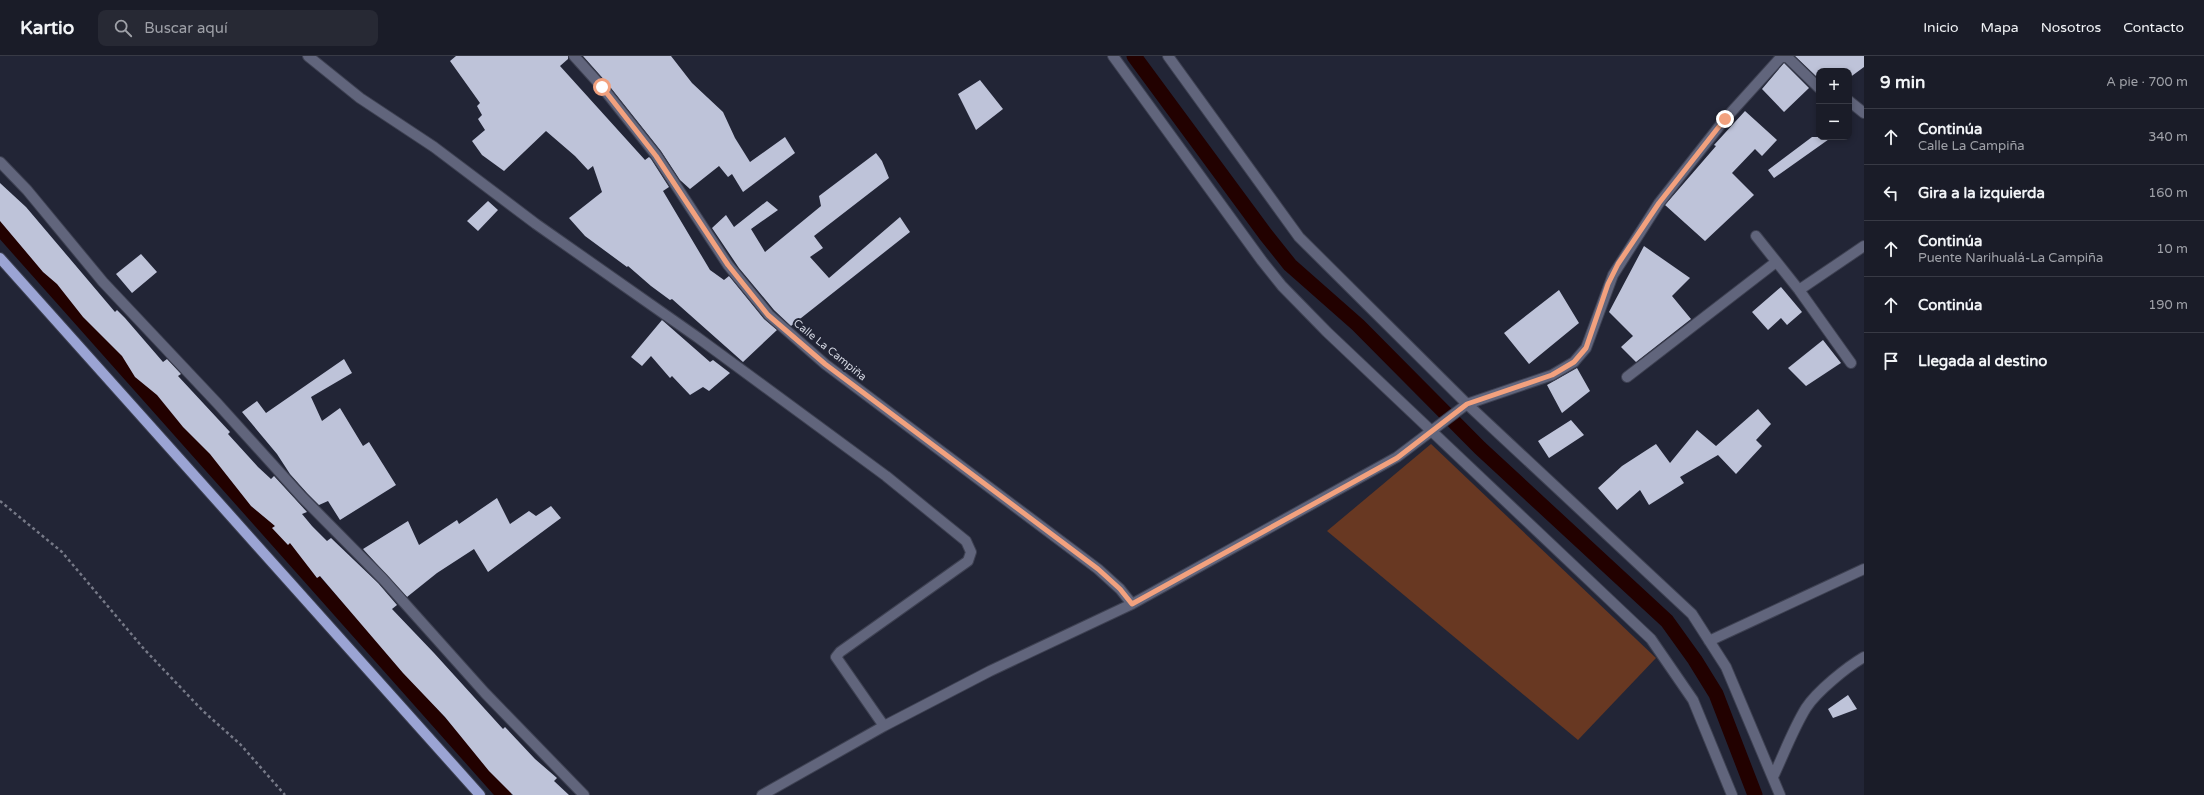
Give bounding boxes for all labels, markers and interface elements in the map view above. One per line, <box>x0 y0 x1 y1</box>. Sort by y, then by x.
search box <box>98 10 378 46</box>
text: Kartio <box>20 17 74 39</box>
icon: search <box>112 17 134 39</box>
text: Buscar aquí <box>144 19 228 37</box>
text: Inicio <box>1923 19 1959 36</box>
text: Mapa <box>1981 19 2019 36</box>
text: Nosotros <box>2041 19 2101 36</box>
text: Contacto <box>2123 19 2184 36</box>
map controls <box>1816 68 1852 140</box>
button: + <box>1816 68 1852 104</box>
text: 9 min <box>1880 72 1925 93</box>
text: A pie · 700 m <box>2106 74 2188 90</box>
route start <box>593 78 611 96</box>
button: − <box>1816 104 1852 140</box>
route end <box>1716 110 1734 128</box>
text: Continúa <box>1918 120 1982 138</box>
icon: ahead <box>1880 126 1902 148</box>
text: 340 m <box>2148 129 2188 145</box>
text: Calle La Campiña <box>1918 138 2025 154</box>
icon: left <box>1880 182 1902 204</box>
text: Gira a la izquierda <box>1918 184 2045 202</box>
text: 160 m <box>2148 185 2188 201</box>
text: Continúa <box>1918 232 1982 250</box>
icon: ahead <box>1880 238 1902 260</box>
text: 10 m <box>2156 241 2188 257</box>
text: Puente Narihualá-La Campiña <box>1918 250 2103 266</box>
icon: ahead <box>1880 294 1902 316</box>
text: Continúa <box>1918 296 1982 314</box>
text: 190 m <box>2148 297 2188 313</box>
street label: Calle La Campiña <box>791 317 869 383</box>
icon: arrive <box>1880 350 1902 372</box>
text: Llegada al destino <box>1918 352 2047 370</box>

